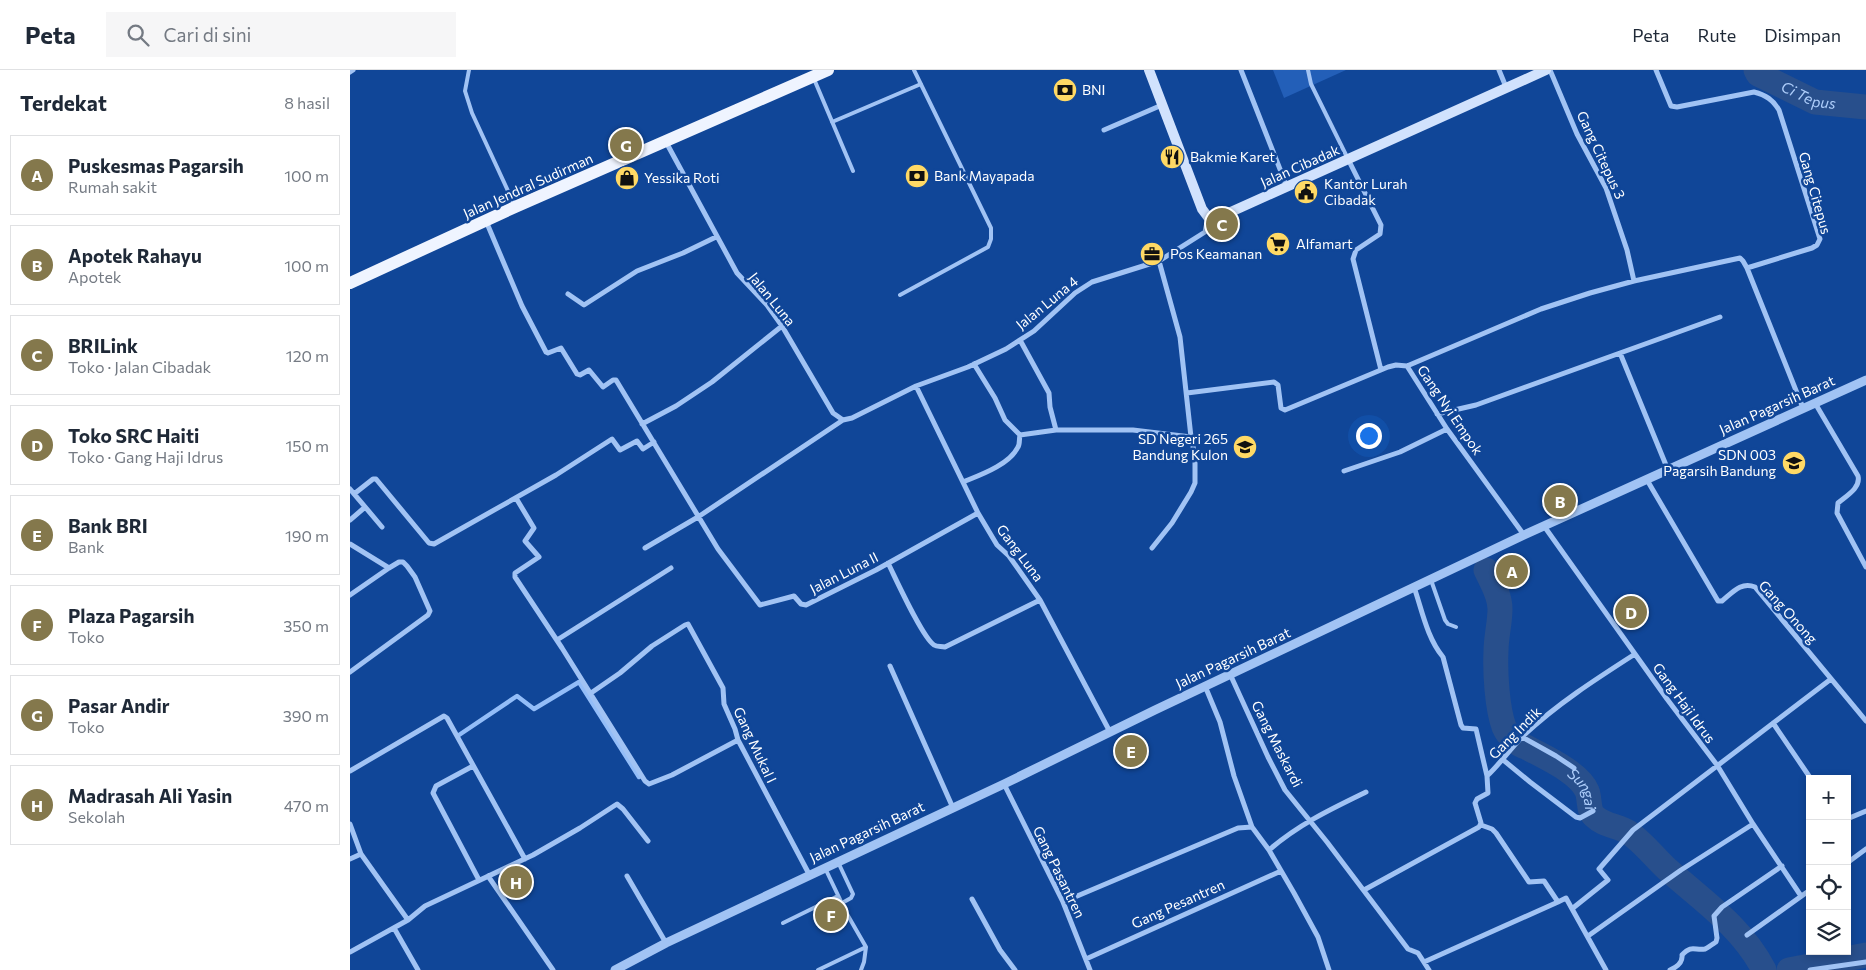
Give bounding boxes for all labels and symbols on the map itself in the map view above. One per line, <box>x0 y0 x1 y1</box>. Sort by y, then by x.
bank icon: BNI <box>1052 77 1078 103</box>
water label: Ci Tepus <box>1779 77 1837 112</box>
place label: BNI <box>1082 81 1106 98</box>
street label: Gang Citepus 3 <box>1574 108 1629 202</box>
pin: G <box>610 126 642 164</box>
street label: Jalan Cibadak <box>1258 140 1342 191</box>
restaurant icon: Bakmie Karet <box>1159 144 1185 170</box>
place label: Bakmie Karet <box>1190 148 1275 165</box>
street label: Jalan Jendral Sudirman <box>460 149 595 222</box>
street label: Gang Citepus <box>1796 150 1835 236</box>
bank icon: Bank Mayapada <box>904 163 930 189</box>
shop icon: Yessika Roti <box>614 165 640 191</box>
place label: Bank Mayapada <box>934 167 1035 184</box>
place label: Yessika Roti <box>644 169 720 186</box>
place label: Kantor Lurah Cibadak <box>1324 175 1408 208</box>
public building icon: Kantor Lurah Cibadak <box>1293 179 1319 205</box>
pin: C <box>1206 205 1238 243</box>
supermarket icon: Alfamart <box>1265 231 1291 257</box>
place label: Alfamart <box>1296 235 1353 252</box>
office icon: Pos Keamanan <box>1139 241 1165 267</box>
place label: Pos Keamanan <box>1170 245 1262 262</box>
street label: Jalan Luna <box>746 268 799 329</box>
street label: Jalan Luna 4 <box>1012 272 1082 333</box>
street label: Gang Nyi Empok <box>1414 362 1487 458</box>
street label: Jalan Pagarsih Barat <box>1716 371 1837 438</box>
your location <box>1356 423 1382 449</box>
place label: SD Negeri 265 Bandung Kulon <box>1132 430 1228 463</box>
school or university icon: SD Negeri 265 Bandung Kulon <box>1232 434 1258 460</box>
place label: SDN 003 Pagarsih Bandung <box>1663 446 1776 479</box>
school or university icon: SDN 003 Pagarsih Bandung <box>1781 450 1807 476</box>
pin: B <box>1544 482 1576 520</box>
street label: Gang Luna <box>993 521 1047 585</box>
street label: Jalan Luna II <box>807 548 881 597</box>
pin: A <box>1496 552 1528 590</box>
street label: Gang Onong <box>1756 577 1821 647</box>
pin: D <box>1615 593 1647 631</box>
street label: Jalan Pagarsih Barat <box>1173 623 1293 692</box>
street label: Gang Haji Idrus <box>1650 659 1719 746</box>
street label: Gang Maskardi <box>1248 698 1307 790</box>
street label: Gang Indik <box>1485 703 1545 762</box>
street label: Gang Mukal I <box>730 704 781 786</box>
pin: E <box>1115 732 1147 770</box>
water label: Sungai <box>1564 764 1600 813</box>
street label: Jalan Pagarsih Barat <box>807 797 927 866</box>
street label: Gang Pasantren <box>1030 823 1089 921</box>
pin: H <box>500 863 532 901</box>
street label: Gang Pesantren <box>1129 875 1227 932</box>
pin: F <box>815 896 847 934</box>

